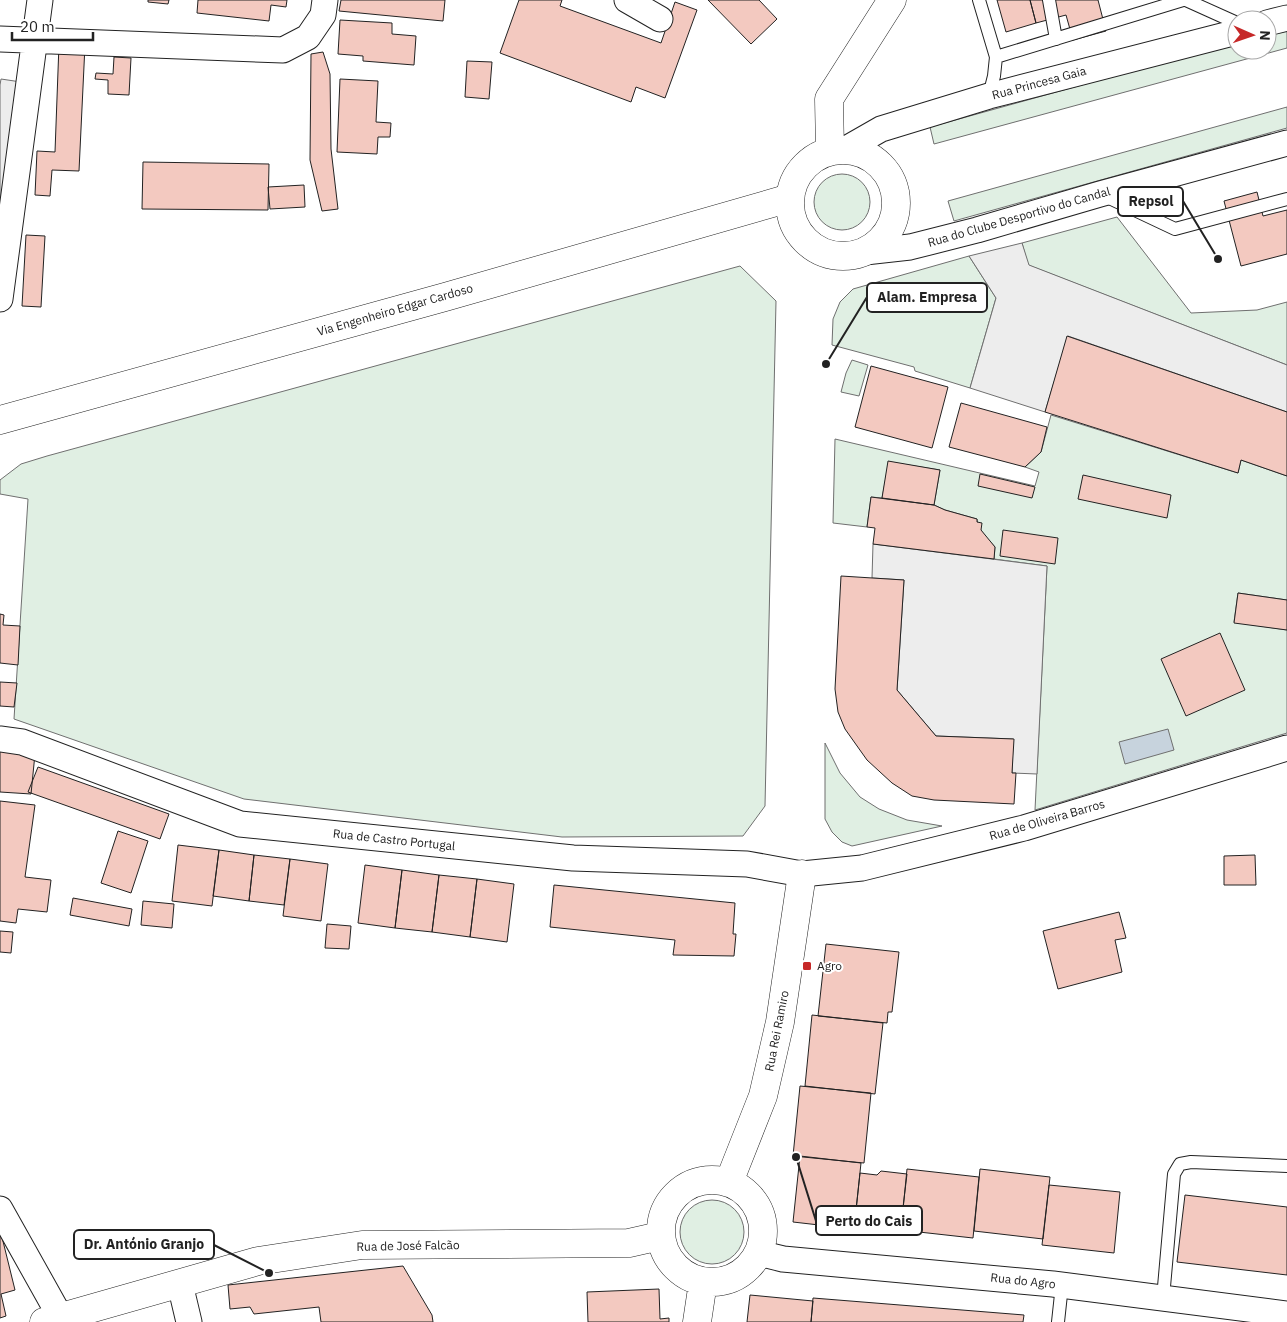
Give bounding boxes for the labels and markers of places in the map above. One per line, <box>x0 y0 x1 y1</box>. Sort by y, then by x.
callout: Repsol <box>1118 187 1183 216</box>
callout: Alam. Empresa <box>867 283 987 312</box>
place label: Agro <box>817 958 842 973</box>
marker: Agro <box>801 960 813 972</box>
callout: Perto do Cais <box>816 1206 922 1235</box>
callout: Dr. António Granjo <box>74 1230 214 1259</box>

